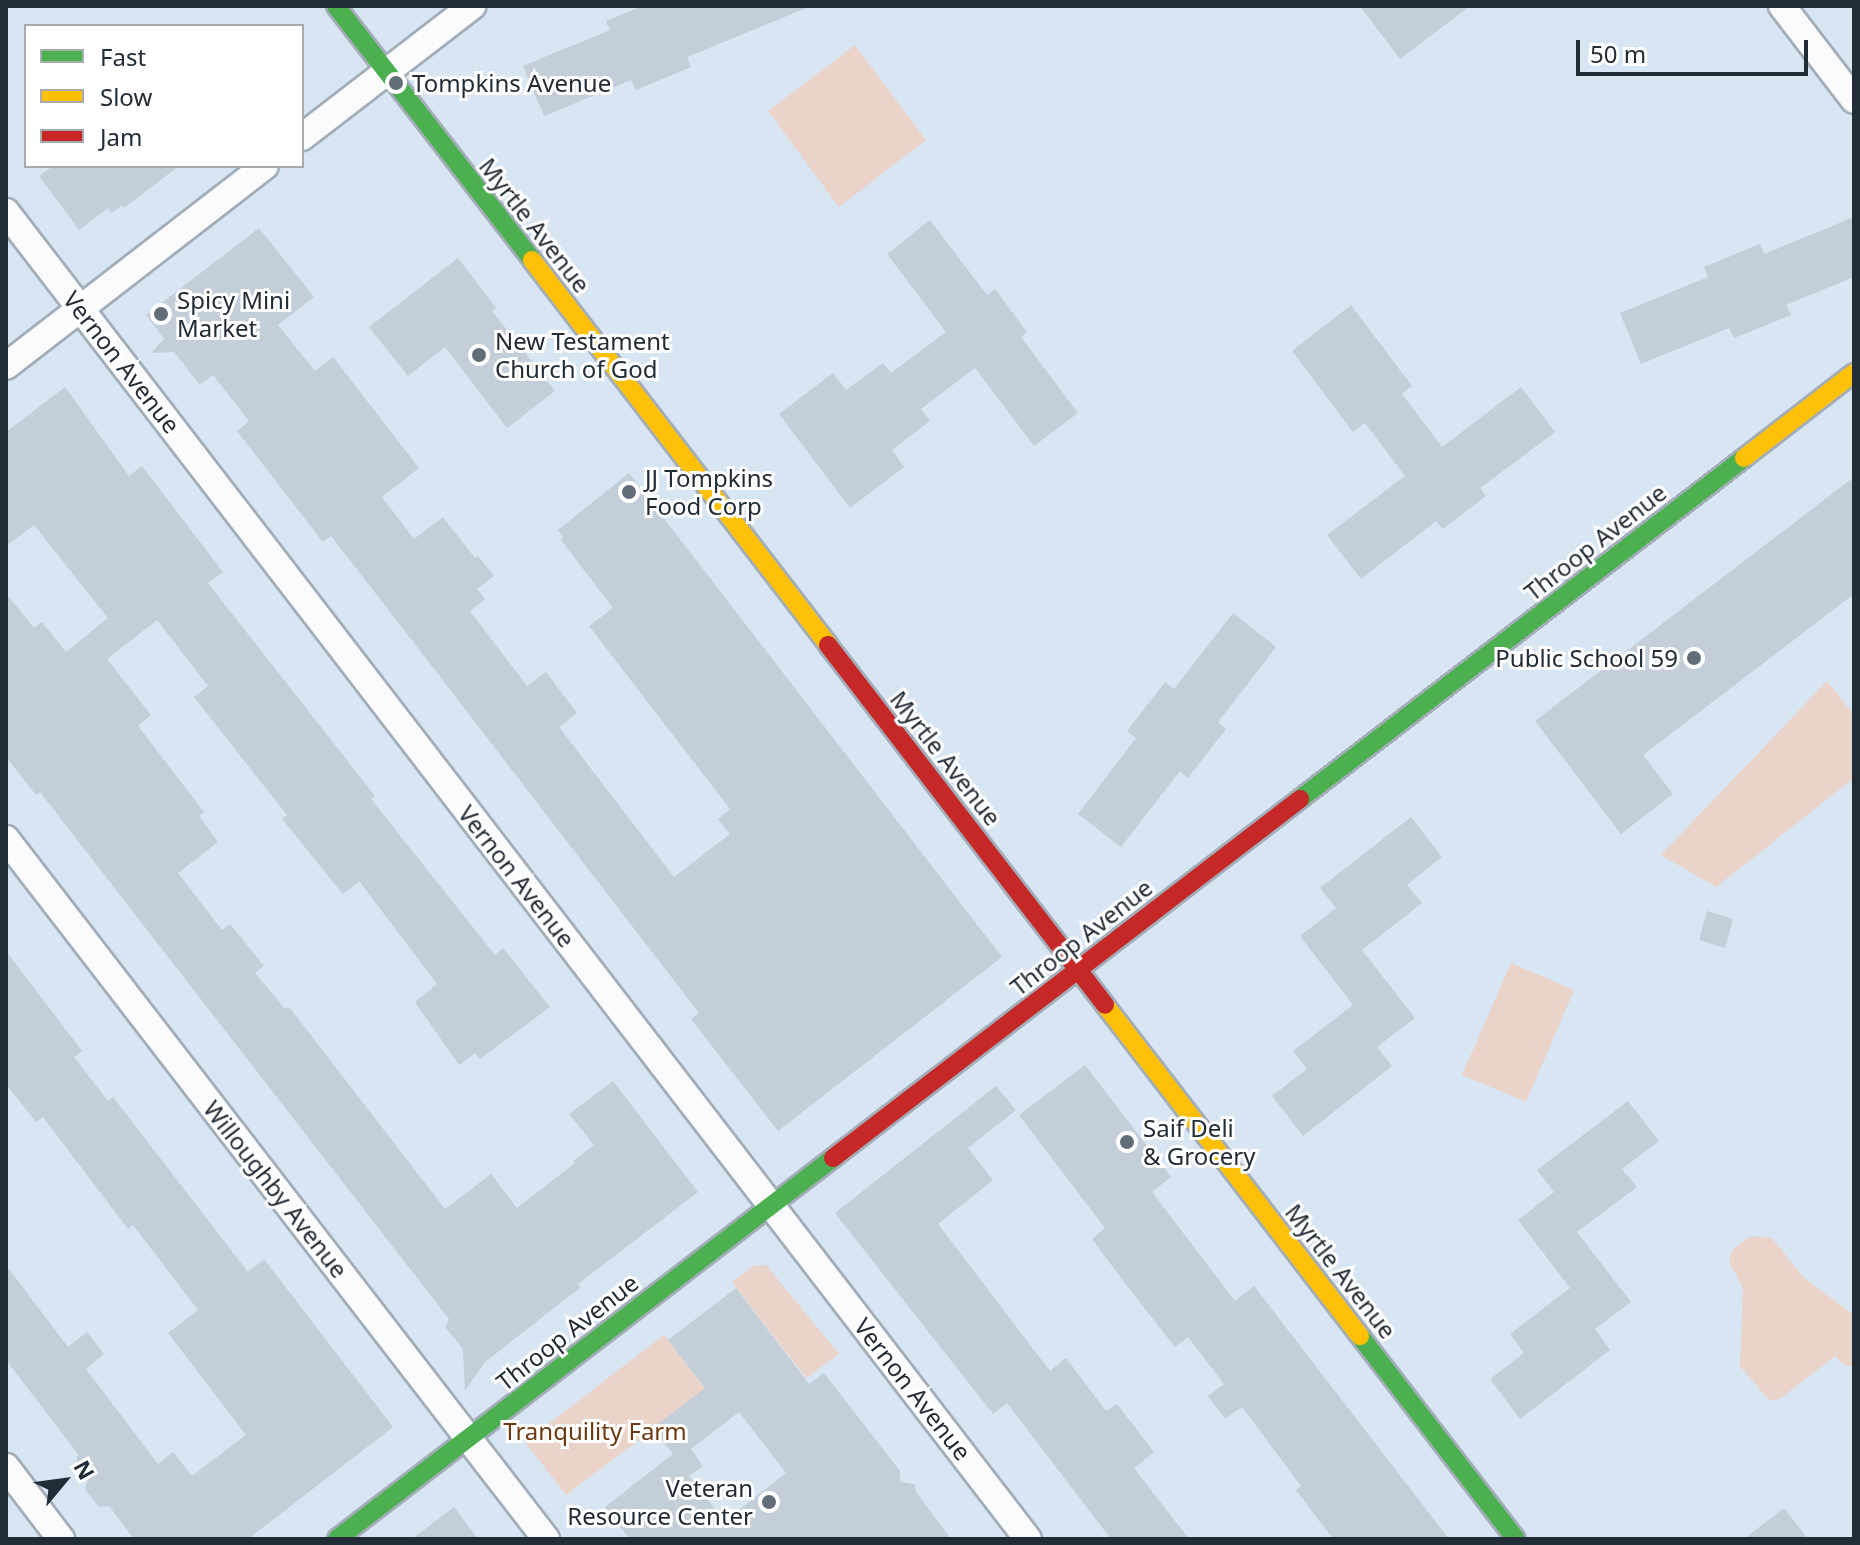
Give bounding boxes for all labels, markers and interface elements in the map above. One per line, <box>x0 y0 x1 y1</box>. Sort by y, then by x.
legend <box>24 24 304 168</box>
scale bar <box>1580 24 1812 74</box>
text: 50 m <box>1590 37 1646 70</box>
text: Fast <box>100 40 146 73</box>
place label: Tompkins Avenue <box>412 69 611 97</box>
marker: Tompkins Avenue <box>387 74 405 92</box>
text: Slow <box>100 80 152 113</box>
text: Jam <box>100 120 142 153</box>
street label: Myrtle Avenue <box>474 152 596 298</box>
street label: Vernon Avenue <box>58 285 186 439</box>
place label: Spicy Mini Market <box>177 286 290 342</box>
marker: Spicy Mini Market <box>152 305 170 323</box>
place label: New Testament Church of God <box>495 327 670 383</box>
marker: New Testament Church of God <box>470 346 488 364</box>
place label: JJ Tompkins Food Corp <box>645 464 773 520</box>
street label: Throop Avenue <box>1518 478 1672 606</box>
marker: JJ Tompkins Food Corp <box>620 483 638 501</box>
place label: Public School 59 <box>1495 644 1678 672</box>
marker: Public School 59 <box>1685 649 1703 667</box>
street label: Myrtle Avenue <box>885 685 1007 831</box>
street label: Vernon Avenue <box>453 799 581 953</box>
street label: Throop Avenue <box>1004 873 1158 1001</box>
street label: Willoughby Avenue <box>198 1095 354 1283</box>
place label: Saif Deli & Grocery <box>1143 1114 1255 1170</box>
marker: Saif Deli & Grocery <box>1118 1133 1136 1151</box>
street label: Myrtle Avenue <box>1280 1198 1402 1344</box>
street label: Throop Avenue <box>490 1268 644 1396</box>
street label: Vernon Avenue <box>849 1312 977 1466</box>
park label: Tranquility Farm <box>503 1417 687 1445</box>
north arrow <box>24 1441 104 1521</box>
text: N <box>68 1454 102 1484</box>
place label: Veteran Resource Center <box>567 1474 753 1530</box>
marker: Veteran Resource Center <box>760 1493 778 1511</box>

